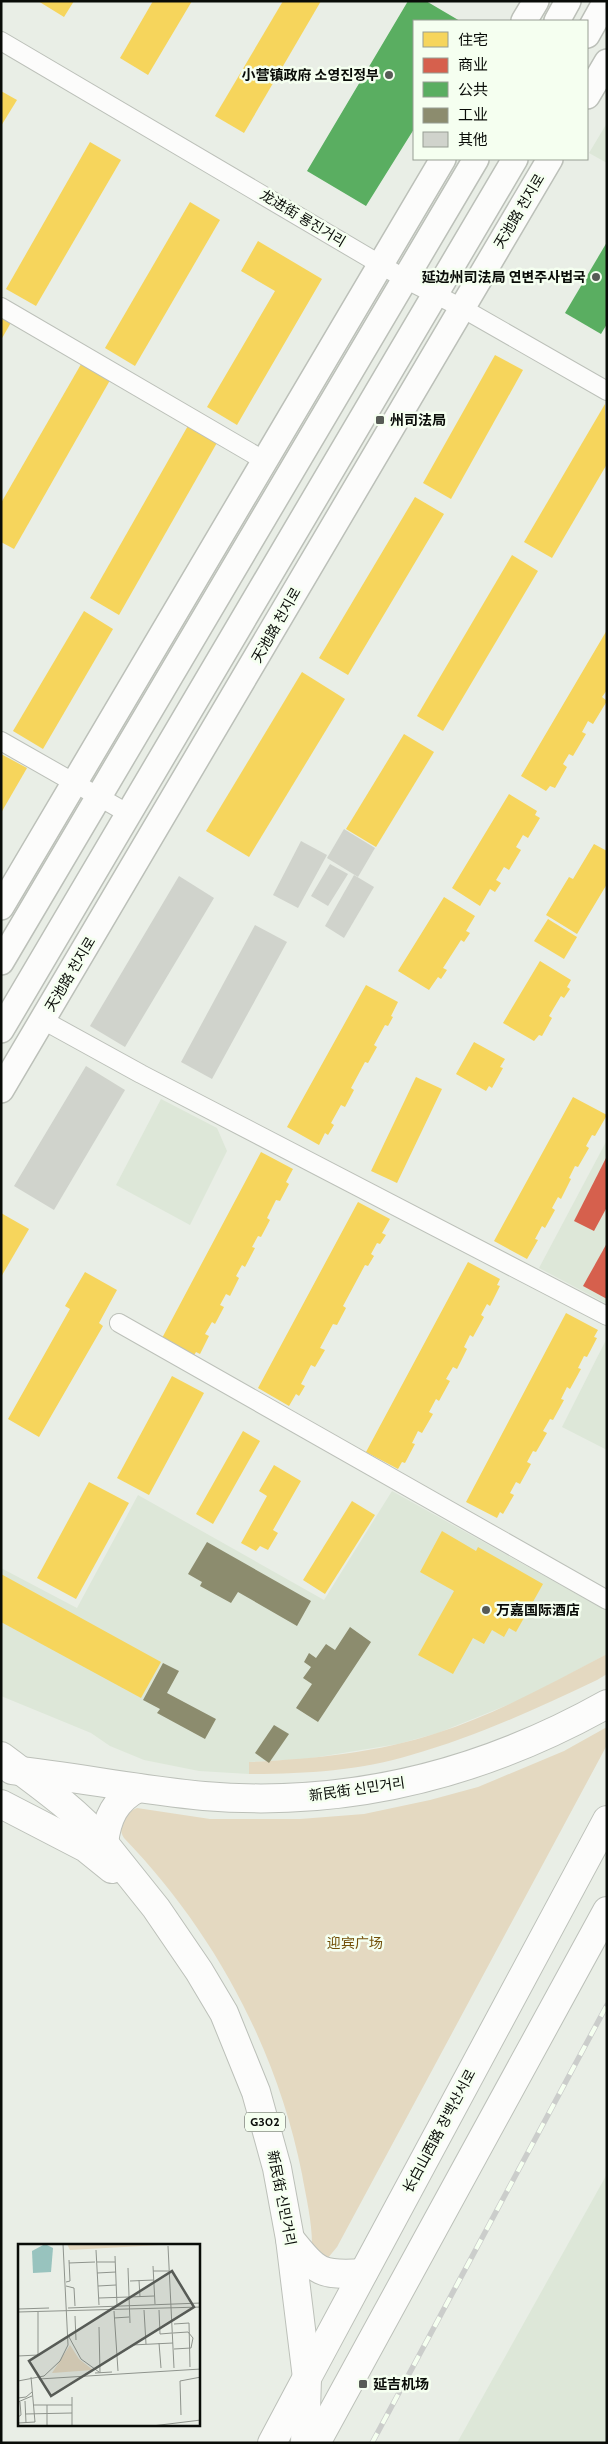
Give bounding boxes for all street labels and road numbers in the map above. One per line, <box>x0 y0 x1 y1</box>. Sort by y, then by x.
street label: 天池路 천지로 <box>490 170 548 252</box>
street label: 龙进街 룡진거리 <box>257 185 349 251</box>
street label: 天池路 천지로 <box>247 584 305 666</box>
street label: 天池路 천지로 <box>41 933 99 1015</box>
street label: 新民街 신민거리 <box>308 1773 406 1805</box>
street label: 长白山西路 장백산서로 <box>399 2066 479 2196</box>
road number: G302 <box>245 2112 285 2132</box>
street label: 新民街 신민거리 <box>264 2149 300 2247</box>

